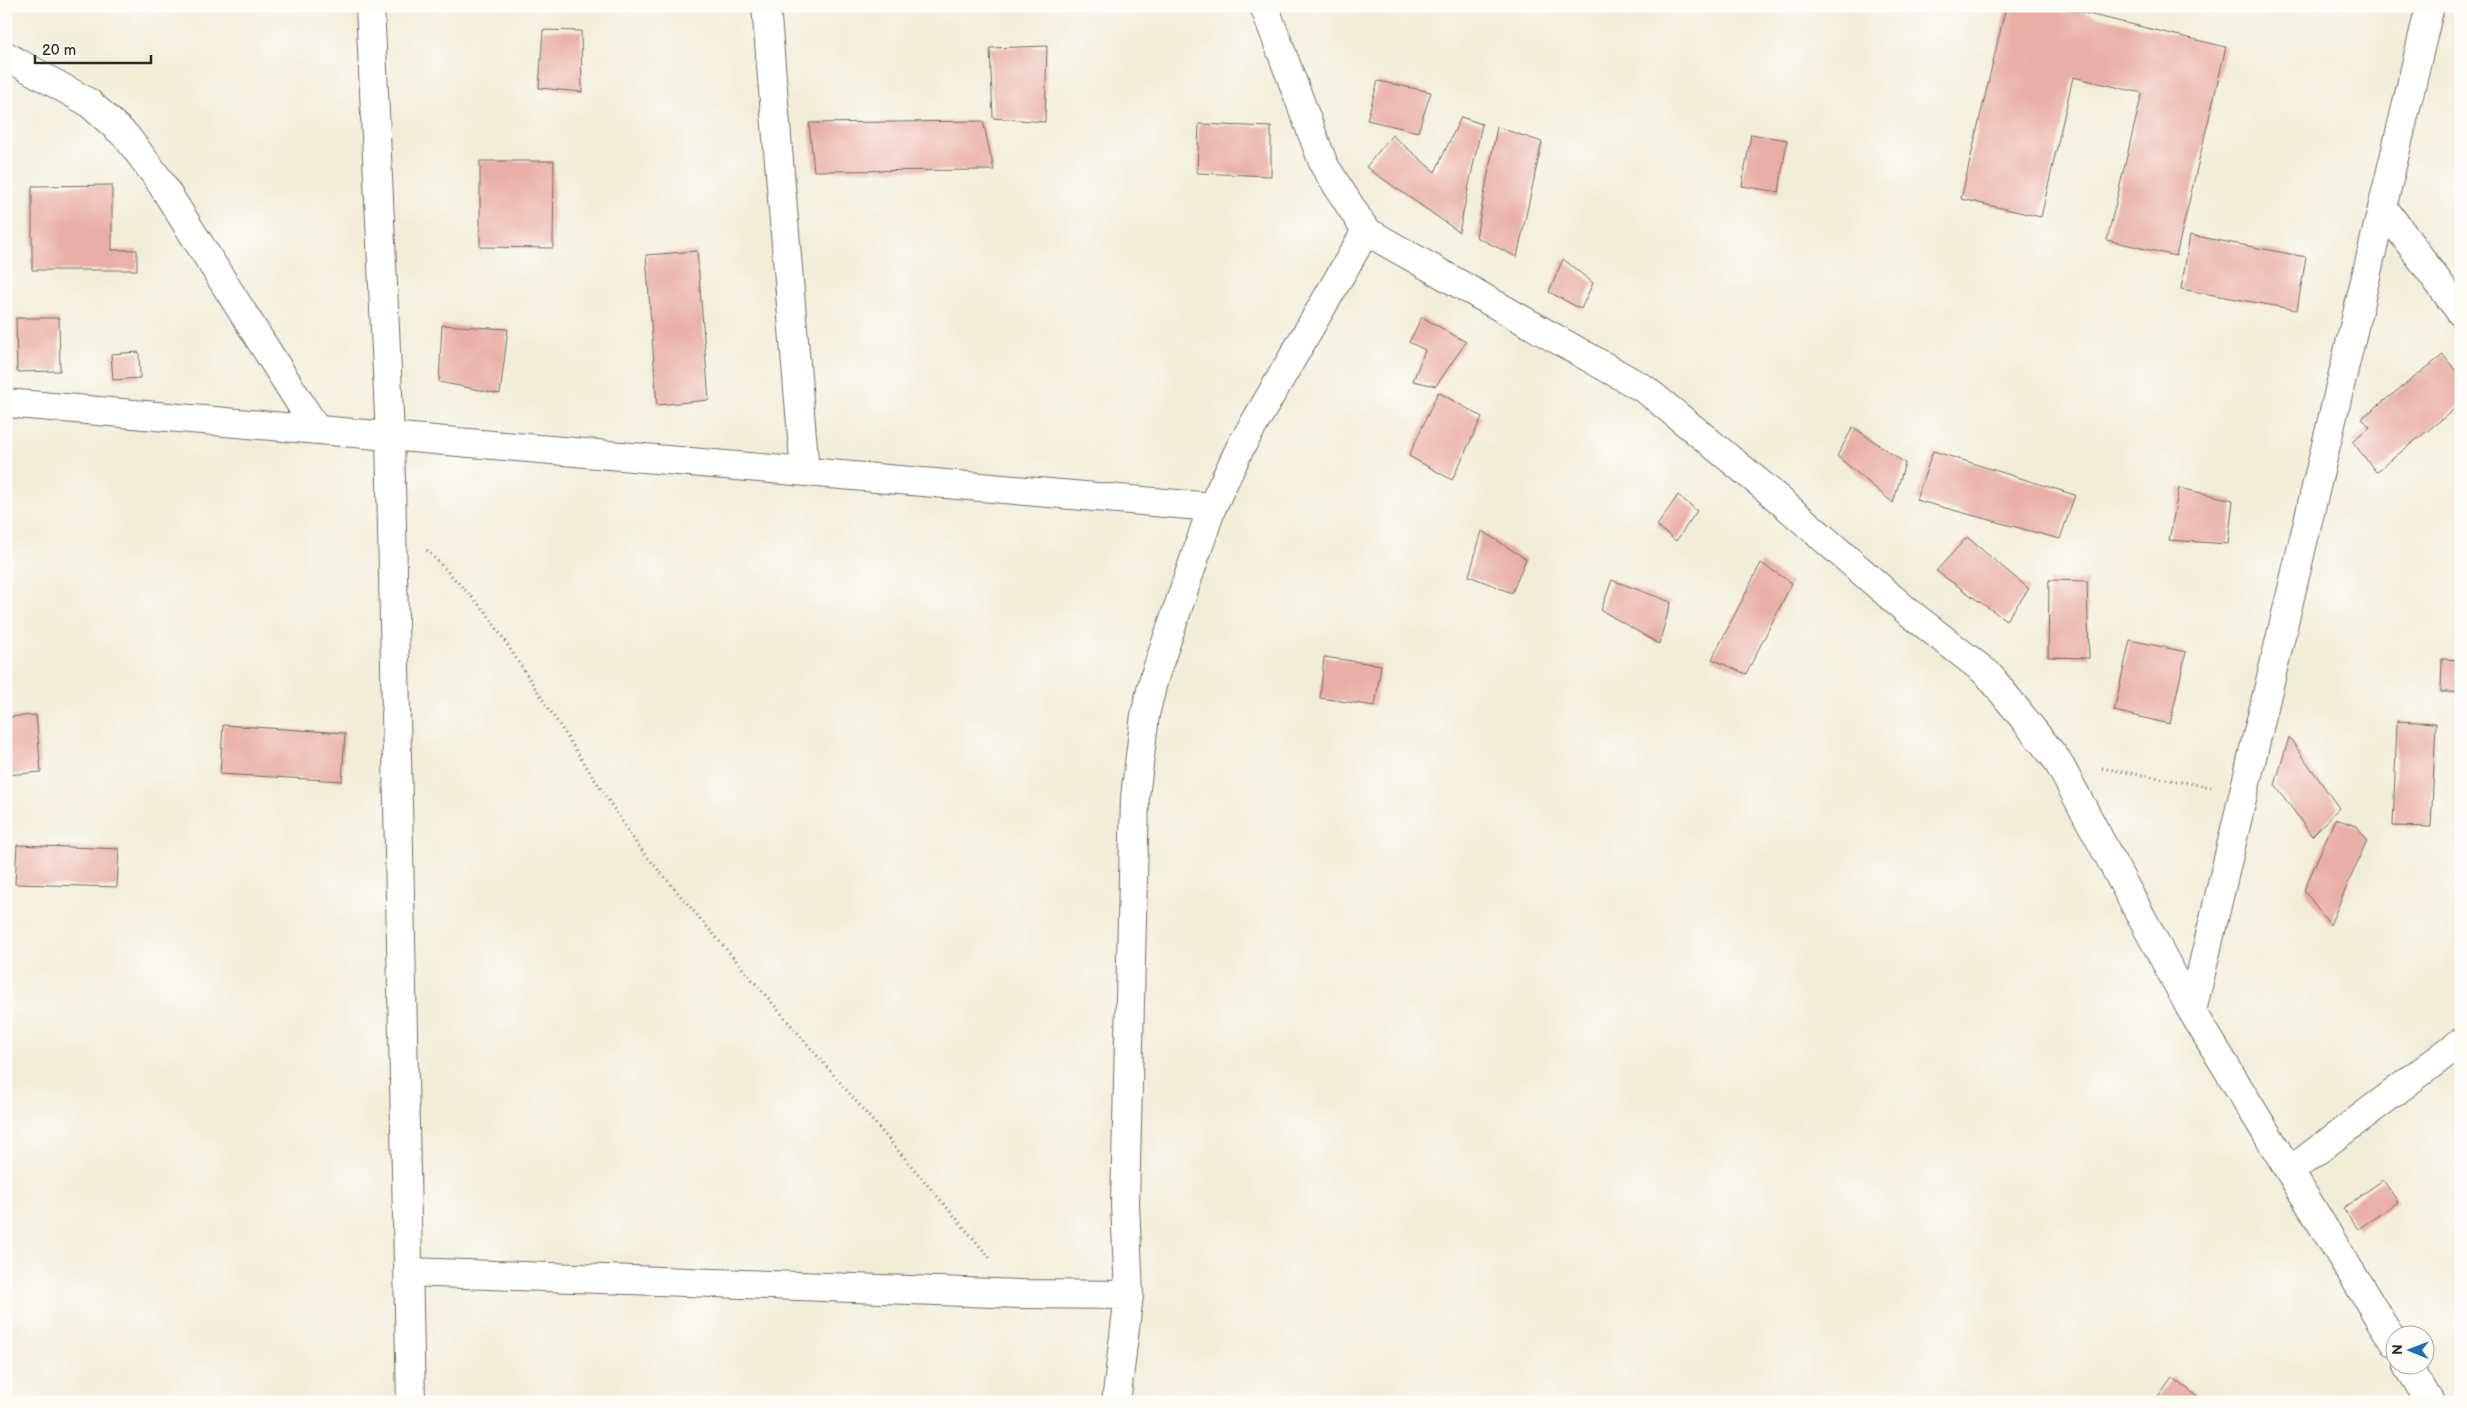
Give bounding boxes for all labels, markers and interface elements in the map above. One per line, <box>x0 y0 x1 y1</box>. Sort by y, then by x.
scale bar <box>35 32 151 64</box>
text: 20 m <box>42 41 76 60</box>
north arrow <box>2384 1326 2434 1376</box>
text: N <box>2389 1344 2406 1355</box>

